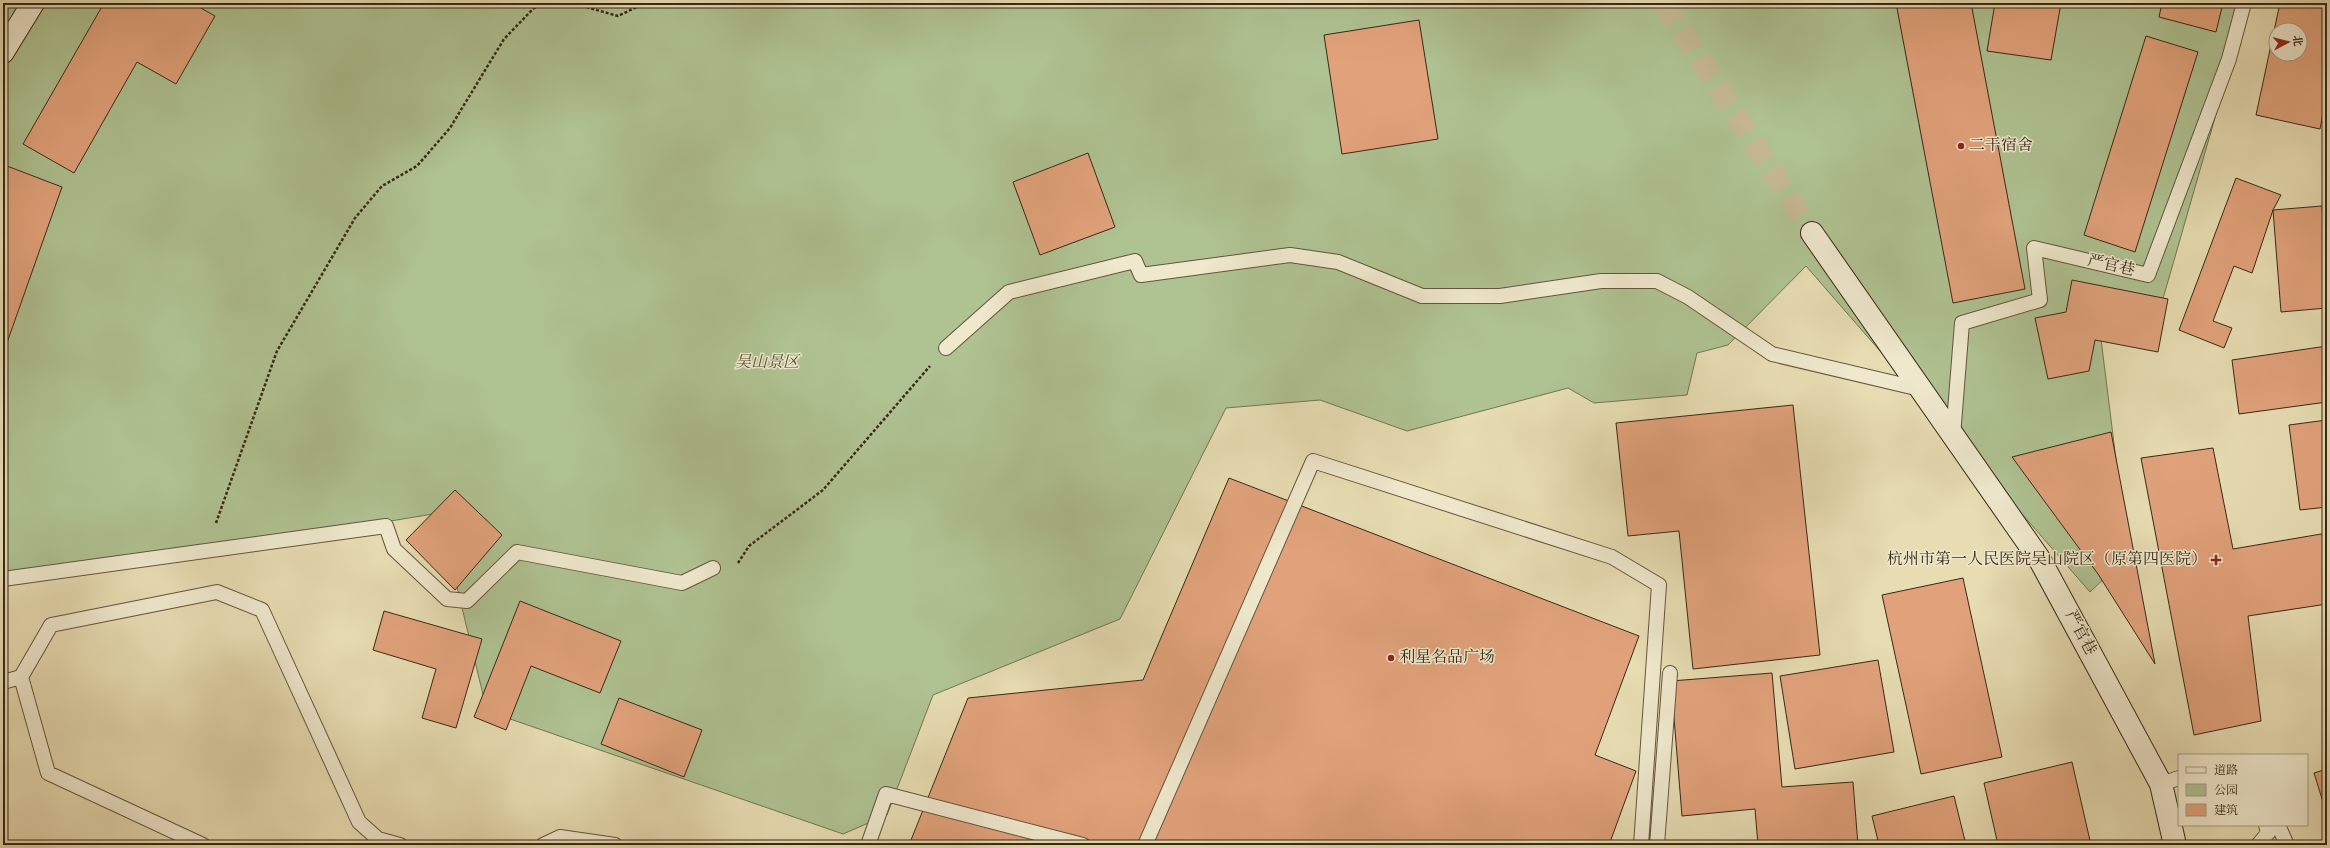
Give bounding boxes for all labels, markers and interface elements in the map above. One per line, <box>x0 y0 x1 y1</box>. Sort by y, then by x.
north arrow <box>2268 22 2308 62</box>
text: 北 <box>2288 35 2305 47</box>
place label: 二干宿舍 <box>1969 135 2033 157</box>
marker: 二干宿舍 <box>1956 141 1966 151</box>
street label: 严官巷 <box>2085 250 2137 282</box>
park label: 吴山景区 <box>735 352 801 374</box>
place label: 杭州市第一人民医院吴山院区（原第四医院） <box>1887 549 2207 571</box>
marker: 杭州市第一人民医院吴山院区（原第四医院） <box>2210 554 2222 566</box>
street label: 严官巷 <box>2059 607 2101 659</box>
place label: 利星名品广场 <box>1399 647 1495 669</box>
marker: 利星名品广场 <box>1386 653 1396 663</box>
legend <box>2178 754 2308 826</box>
text: 道路 <box>2214 763 2238 779</box>
text: 公园 <box>2214 783 2238 799</box>
text: 建筑 <box>2214 803 2238 819</box>

